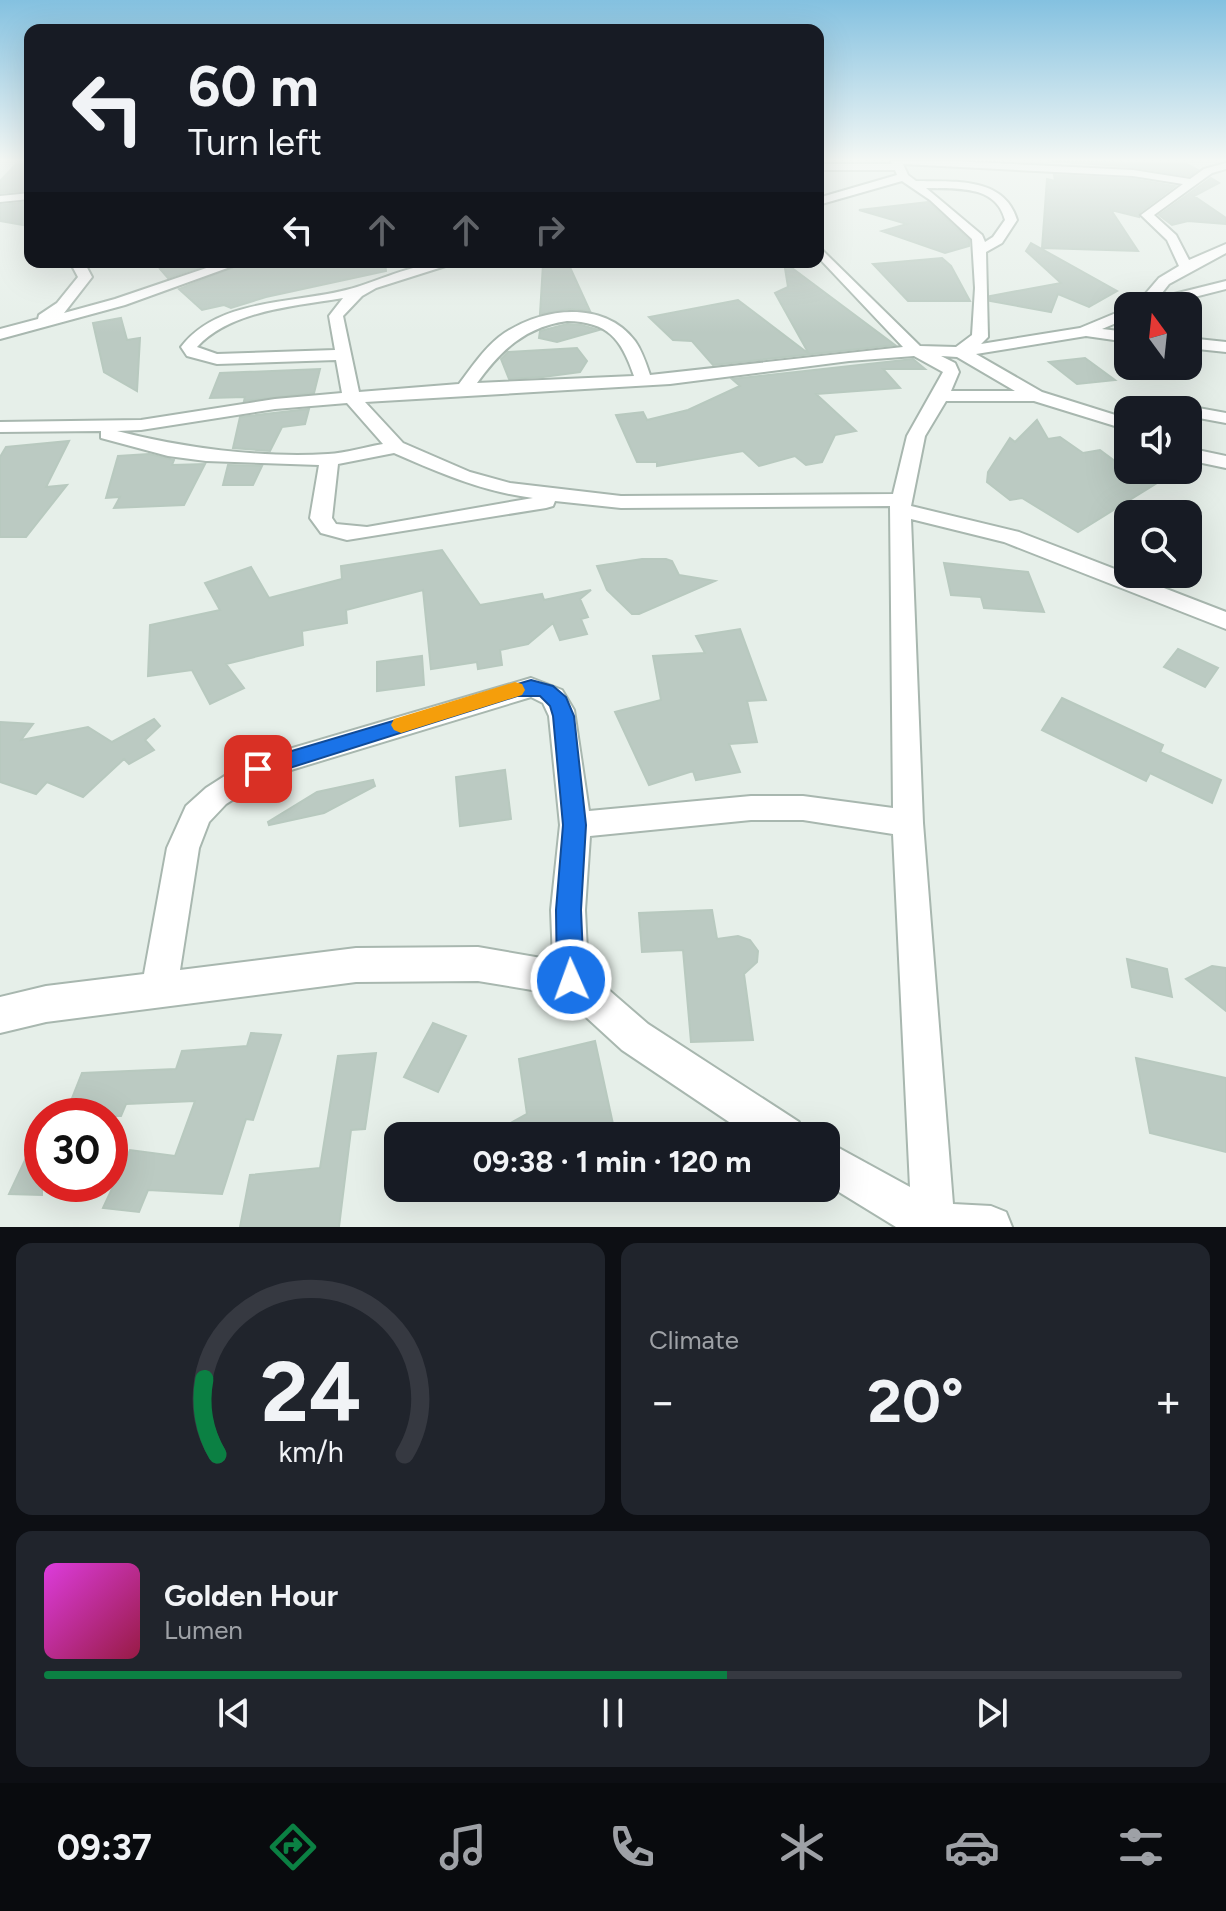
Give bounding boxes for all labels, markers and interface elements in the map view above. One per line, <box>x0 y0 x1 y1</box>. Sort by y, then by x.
text: 60 m <box>188 53 319 120</box>
icon: left <box>56 56 160 160</box>
text: Turn left <box>188 121 322 164</box>
icon: left <box>276 208 320 252</box>
icon: ahead <box>360 208 404 252</box>
icon: ahead <box>444 208 488 252</box>
icon: right <box>528 208 572 252</box>
north arrow <box>1114 292 1202 380</box>
map controls <box>1114 292 1202 588</box>
button: sound <box>1114 396 1202 484</box>
button: search <box>1114 500 1202 588</box>
pin <box>224 735 292 803</box>
icon: arrive <box>236 747 280 791</box>
position arrow <box>529 938 613 1022</box>
speed limit sign: 30 <box>24 1098 128 1202</box>
text: 09:38 · 1 min · 120 m <box>473 1143 751 1180</box>
text: Climate <box>649 1324 739 1356</box>
text: 24 <box>260 1342 361 1442</box>
text: 20° <box>867 1365 964 1437</box>
text: − <box>649 1375 676 1428</box>
text: + <box>1155 1375 1182 1428</box>
text: km/h <box>278 1435 343 1469</box>
text: Golden Hour <box>164 1577 338 1614</box>
text: Lumen <box>164 1614 243 1646</box>
icon: previous <box>212 1691 256 1735</box>
icon: pause <box>591 1691 635 1735</box>
icon: next <box>970 1691 1014 1735</box>
icon: directions <box>265 1819 321 1875</box>
icon: music <box>435 1819 491 1875</box>
icon: phone <box>604 1819 660 1875</box>
icon: climate <box>774 1819 830 1875</box>
icon: car <box>944 1819 1000 1875</box>
icon: filters <box>1113 1819 1169 1875</box>
text: 09:37 <box>57 1826 152 1869</box>

